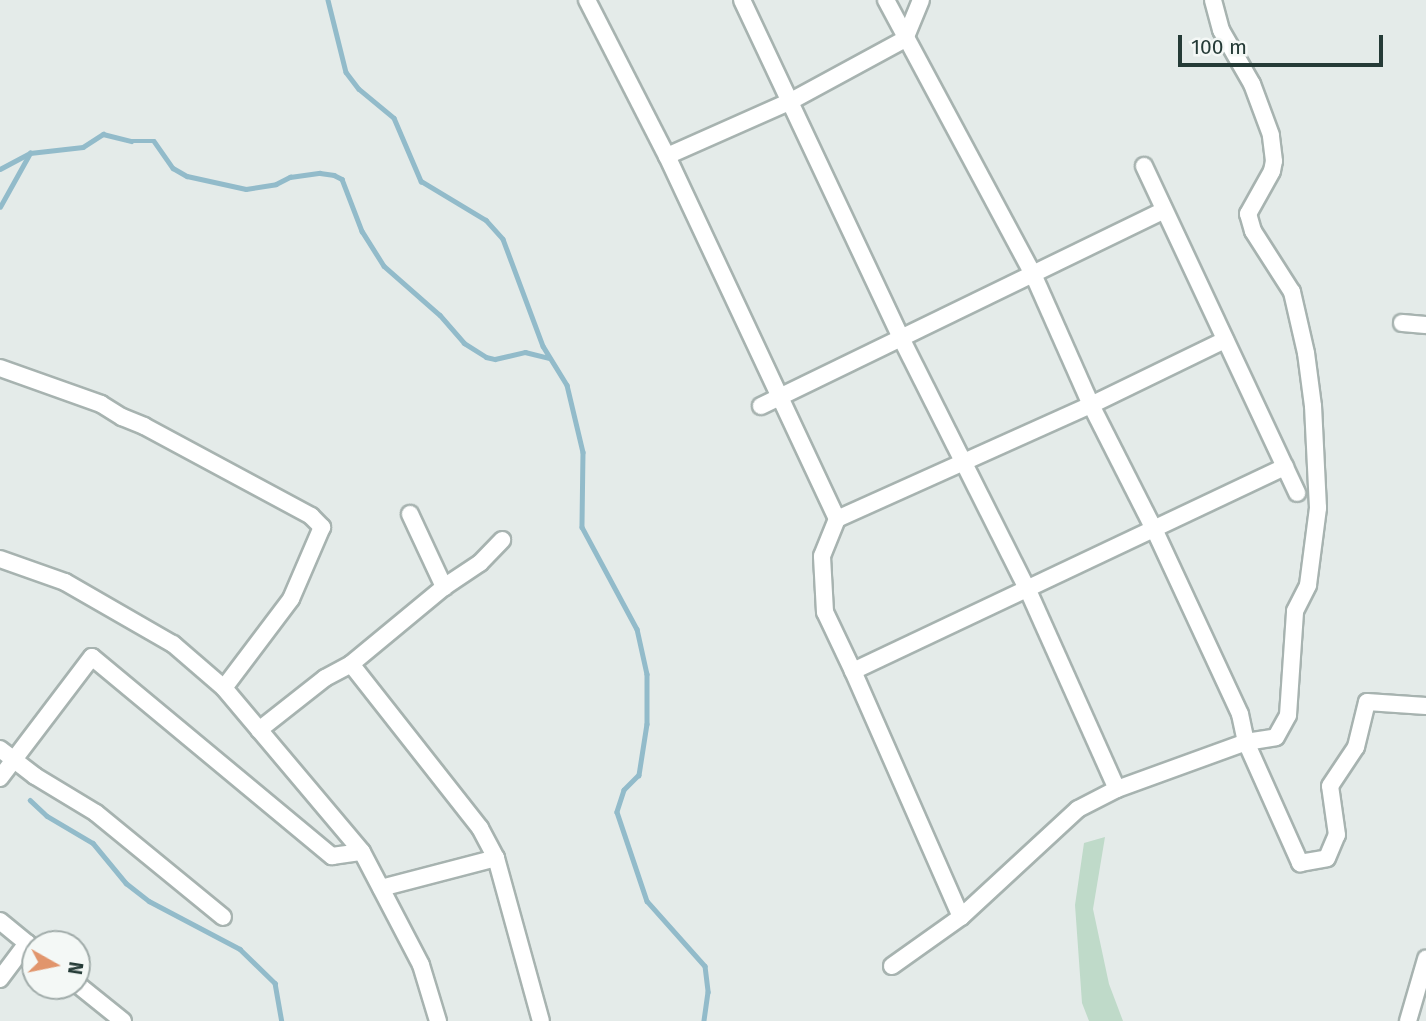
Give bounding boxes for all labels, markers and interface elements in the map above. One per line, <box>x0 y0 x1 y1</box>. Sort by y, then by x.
scale bar <box>1181 21 1386 65</box>
text: 100 m <box>1191 34 1247 60</box>
north arrow <box>21 930 91 1000</box>
text: N <box>63 960 88 976</box>

